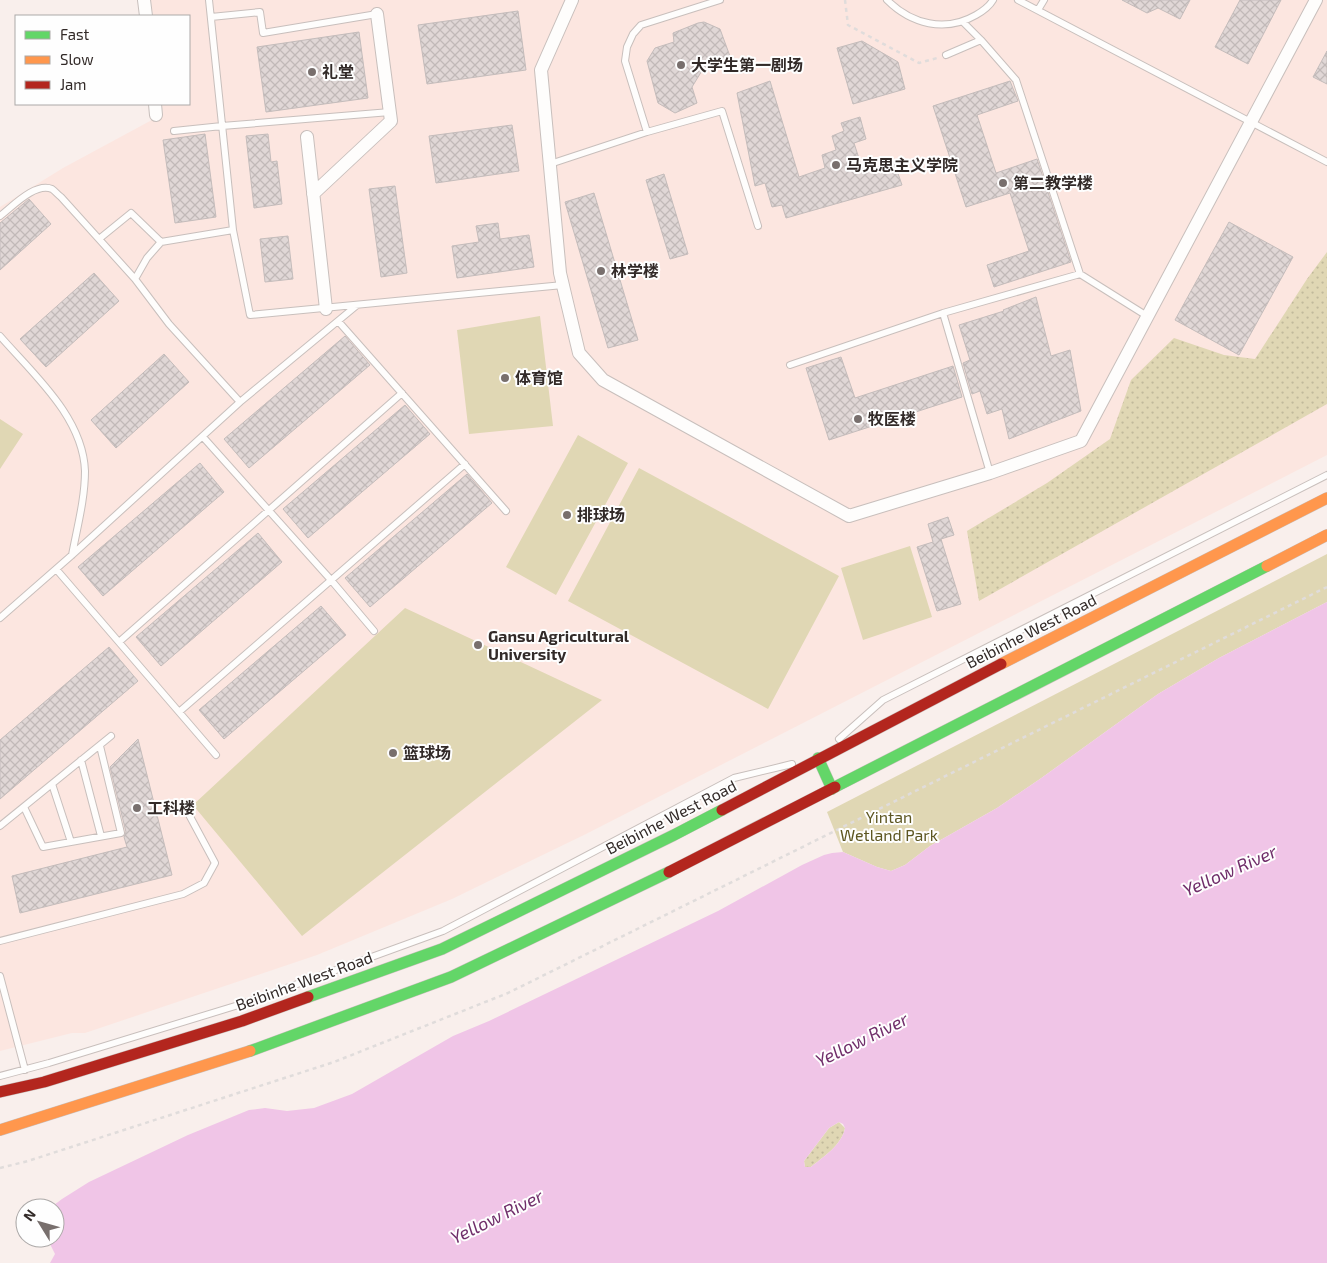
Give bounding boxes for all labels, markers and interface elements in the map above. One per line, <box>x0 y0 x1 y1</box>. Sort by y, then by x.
legend <box>15 15 190 105</box>
text: Fast <box>60 25 90 43</box>
text: Slow <box>60 50 94 68</box>
place label: 大学生第一剧场 <box>691 55 803 74</box>
marker: 大学生第一剧场 <box>675 59 687 71</box>
place label: 礼堂 <box>322 62 354 81</box>
marker: 礼堂 <box>306 66 318 78</box>
text: Jam <box>60 75 86 93</box>
place label: 马克思主义学院 <box>846 155 958 174</box>
marker: 马克思主义学院 <box>830 159 842 171</box>
place label: 第二教学楼 <box>1013 173 1093 192</box>
marker: 第二教学楼 <box>997 177 1009 189</box>
place label: 林学楼 <box>611 261 659 280</box>
marker: 林学楼 <box>595 265 607 277</box>
place label: 体育馆 <box>515 368 563 387</box>
marker: 体育馆 <box>499 372 511 384</box>
place label: 牧医楼 <box>868 409 916 428</box>
marker: 牧医楼 <box>852 413 864 425</box>
place label: 排球场 <box>577 505 625 524</box>
marker: 排球场 <box>561 509 573 521</box>
street label: Beibinhe West Road <box>962 589 1099 672</box>
place label: Gansu Agricultural University <box>488 626 630 664</box>
marker: Gansu Agricultural University <box>472 639 484 651</box>
place label: 篮球场 <box>403 743 451 762</box>
marker: 篮球场 <box>387 747 399 759</box>
street label: Beibinhe West Road <box>602 775 739 858</box>
place label: 工科楼 <box>147 798 195 817</box>
marker: 工科楼 <box>131 802 143 814</box>
park label: Yintan Wetland Park <box>840 807 938 844</box>
water label: Yellow River <box>1179 839 1281 901</box>
street label: Beibinhe West Road <box>233 947 375 1014</box>
water label: Yellow River <box>812 1007 912 1071</box>
water label: Yellow River <box>447 1184 547 1248</box>
north arrow <box>15 1198 65 1248</box>
text: N <box>19 1206 39 1224</box>

